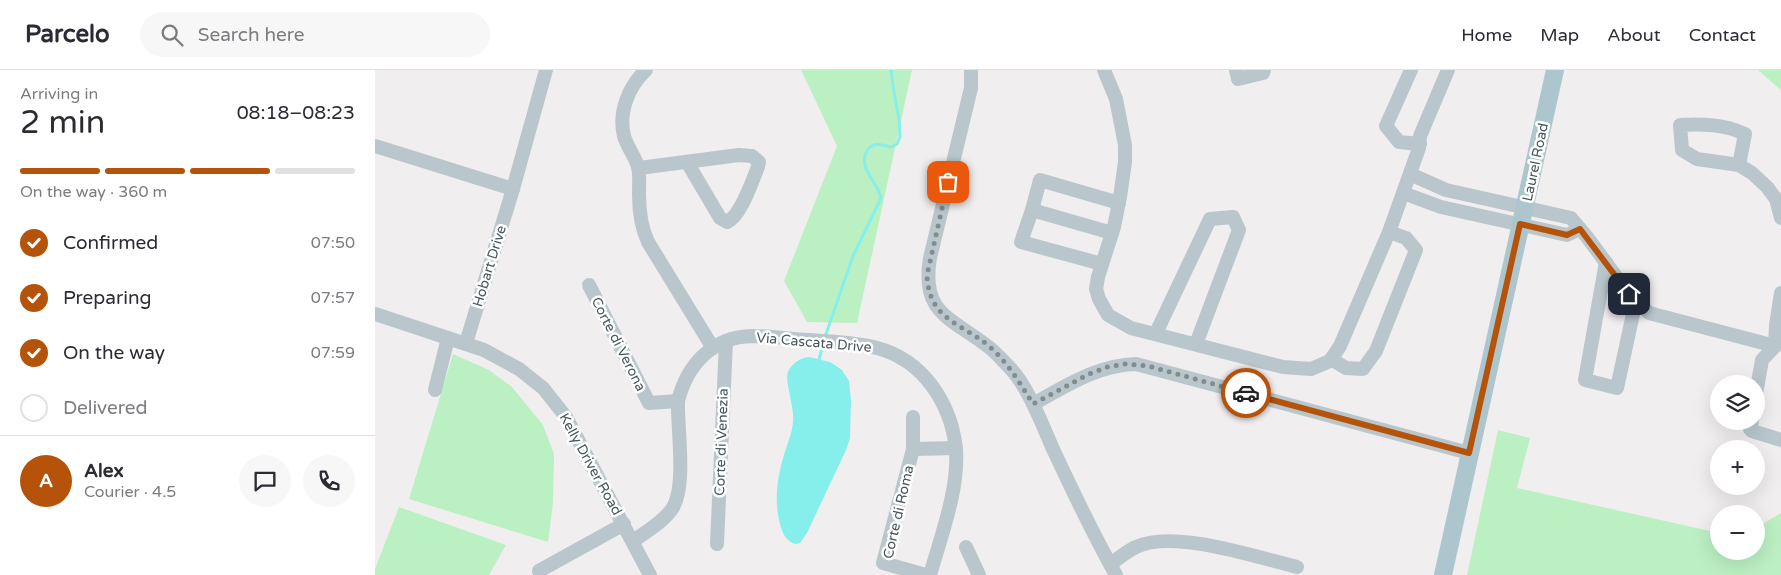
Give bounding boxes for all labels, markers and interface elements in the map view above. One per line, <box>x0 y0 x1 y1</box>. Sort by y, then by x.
search box <box>140 12 490 57</box>
text: Parcelo <box>25 20 110 49</box>
icon: search <box>158 21 186 49</box>
text: Search here <box>198 24 305 46</box>
text: Home <box>1461 24 1512 46</box>
text: Map <box>1540 24 1579 46</box>
text: About <box>1607 24 1661 46</box>
text: Contact <box>1689 24 1756 46</box>
text: Arriving in <box>20 84 98 104</box>
text: 08:18–08:23 <box>237 102 355 124</box>
text: 2 min <box>20 104 105 142</box>
street label: Laurel Road <box>1519 121 1552 203</box>
pin <box>927 161 969 203</box>
icon: bag <box>934 168 962 196</box>
text: On the way · 360 m <box>20 182 167 202</box>
street label: Hobart Drive <box>469 223 510 309</box>
icon: check <box>20 229 48 257</box>
text: Confirmed <box>63 232 158 254</box>
text: 07:50 <box>311 233 355 253</box>
pin <box>1608 273 1650 315</box>
icon: home <box>1615 280 1643 308</box>
icon: check <box>20 284 48 312</box>
text: Preparing <box>63 287 152 309</box>
text: 07:57 <box>311 288 355 308</box>
street label: Corte di Verona <box>588 294 650 394</box>
street label: Via Cascata Drive <box>756 329 872 356</box>
icon: check <box>20 339 48 367</box>
text: On the way <box>63 342 165 364</box>
text: 07:59 <box>311 343 355 363</box>
courier <box>1221 368 1271 418</box>
map controls <box>1710 375 1765 560</box>
button: layers <box>1710 375 1765 430</box>
icon: car <box>1232 379 1260 407</box>
street label: Corte di Venezia <box>711 388 732 496</box>
text: Delivered <box>63 397 148 419</box>
street label: Kelly Driver Road <box>555 410 626 518</box>
button: + <box>1710 440 1765 495</box>
button: chat <box>239 455 291 507</box>
button: phone <box>303 455 355 507</box>
text: Alex <box>84 460 124 482</box>
street label: Corte di Roma <box>879 464 917 560</box>
text: A <box>39 470 53 492</box>
text: Courier · 4.5 <box>84 482 176 502</box>
button: − <box>1710 505 1765 560</box>

